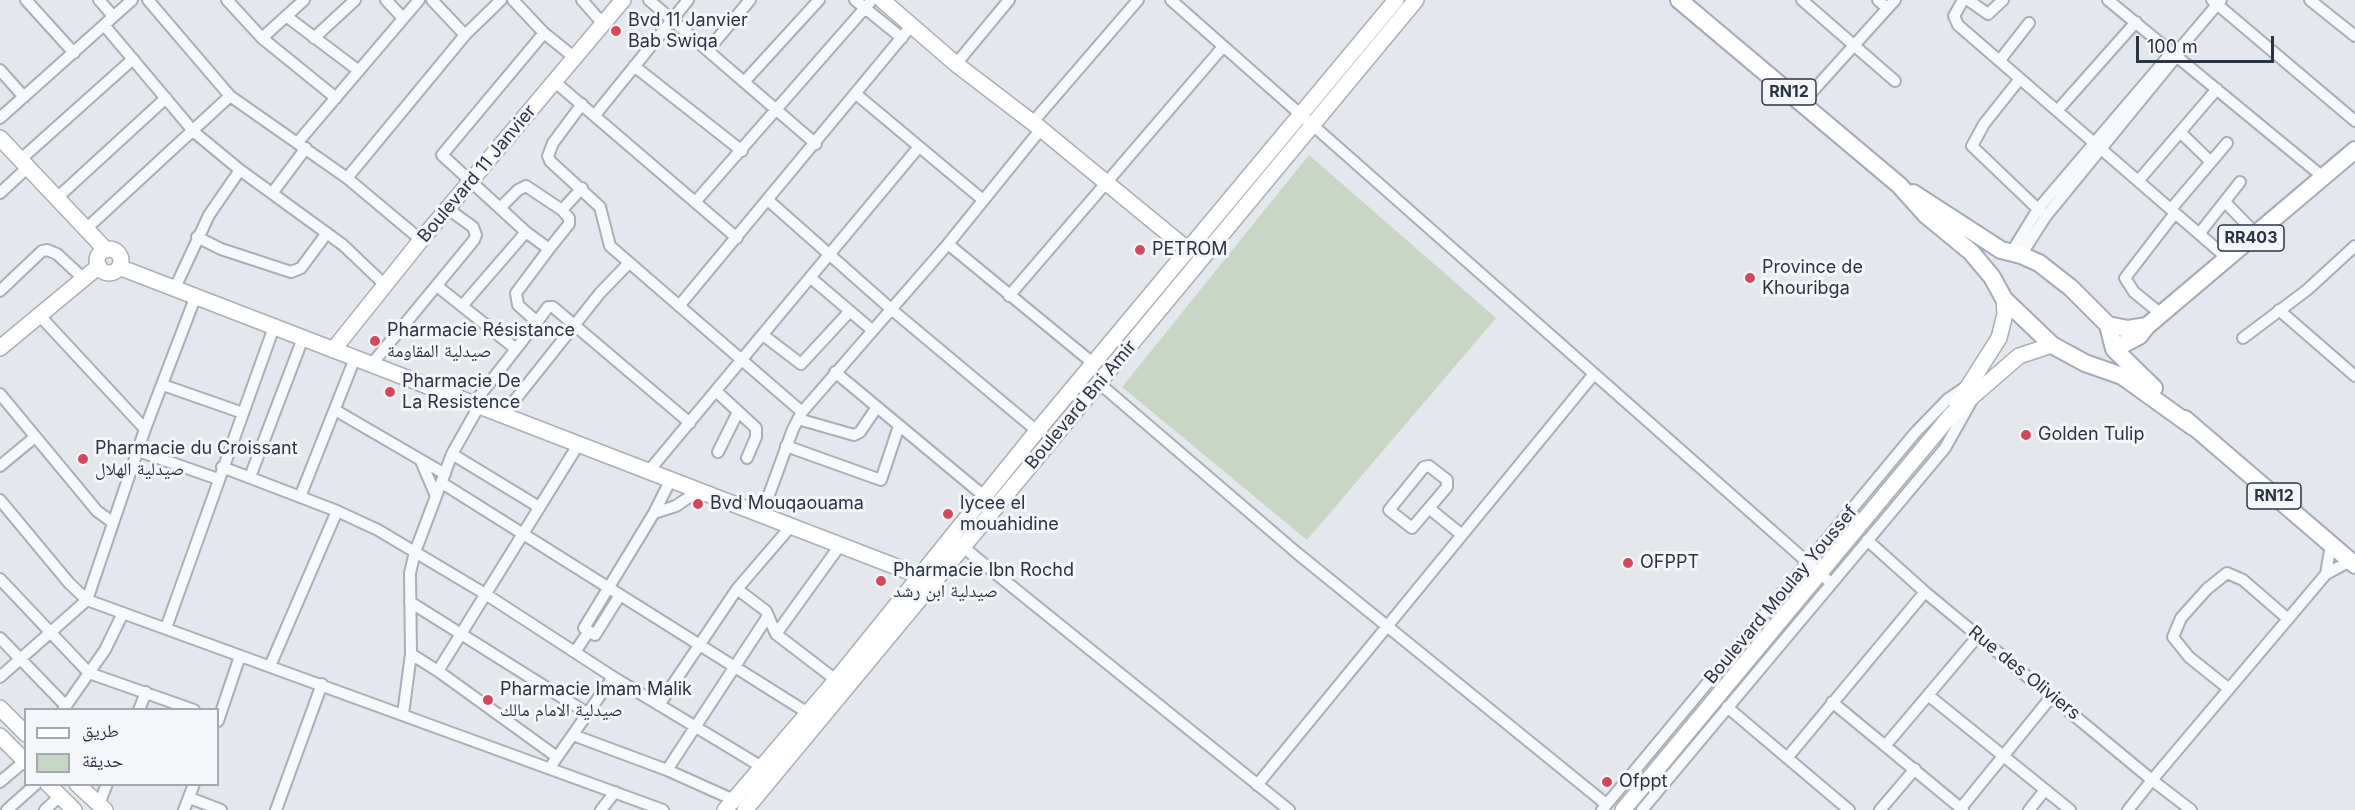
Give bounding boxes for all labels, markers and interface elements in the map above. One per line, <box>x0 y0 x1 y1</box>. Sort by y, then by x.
place label: Bvd 11 Janvier Bab Swiqa <box>628 10 748 52</box>
marker: Bvd 11 Janvier Bab Swiqa <box>609 24 623 38</box>
scale bar <box>2139 24 2277 62</box>
text: 100 m <box>2147 36 2198 57</box>
road number: RN12 <box>1762 79 1816 105</box>
street label: Boulevard 11 Janvier <box>413 101 541 247</box>
road number: RR403 <box>2218 225 2284 251</box>
place label: PETROM <box>1152 239 1228 261</box>
marker: PETROM <box>1133 243 1147 257</box>
place label: Province de Khouribga <box>1762 257 1863 300</box>
marker: Province de Khouribga <box>1743 271 1757 285</box>
place label: Pharmacie Résistance صيدلية المقاومة <box>387 320 575 362</box>
marker: Pharmacie Résistance صيدلية المقاومة <box>368 334 382 348</box>
street label: Boulevard Bni Amir <box>1021 336 1141 474</box>
place label: Pharmacie De La Resistence <box>402 371 521 413</box>
marker: Pharmacie De La Resistence <box>383 385 397 399</box>
place label: Golden Tulip <box>2038 424 2144 446</box>
marker: Golden Tulip <box>2019 428 2033 442</box>
place label: Pharmacie du Croissant صيدلية الهلال <box>95 438 298 480</box>
marker: Pharmacie du Croissant صيدلية الهلال <box>76 452 90 466</box>
road number: RN12 <box>2247 483 2301 509</box>
place label: Bvd Mouqaouama <box>710 493 864 515</box>
place label: lycee el mouahidine <box>960 493 1059 536</box>
marker: Bvd Mouqaouama <box>691 497 705 511</box>
street label: Boulevard Moulay Youssef <box>1700 502 1862 688</box>
marker: lycee el mouahidine <box>941 507 955 521</box>
place label: OFPPT <box>1640 552 1699 574</box>
marker: OFPPT <box>1621 556 1635 570</box>
place label: Pharmacie Ibn Rochd صيدلية ابن رشد <box>893 560 1074 602</box>
marker: Pharmacie Ibn Rochd صيدلية ابن رشد <box>874 574 888 588</box>
street label: Rue des Oliviers <box>1964 621 2084 725</box>
place label: Pharmacie Imam Malik صيدلية الامام مالك <box>500 679 692 722</box>
marker: Pharmacie Imam Malik صيدلية الامام مالك <box>481 693 495 707</box>
legend <box>24 708 219 786</box>
text: طريق <box>82 720 119 741</box>
text: حديقة <box>82 750 123 771</box>
place label: Ofppt <box>1619 771 1667 793</box>
marker: Ofppt <box>1600 775 1614 789</box>

